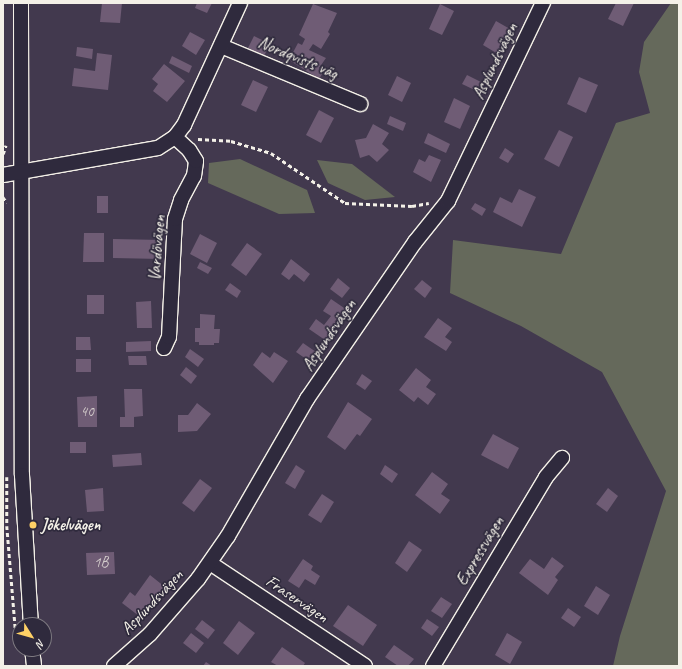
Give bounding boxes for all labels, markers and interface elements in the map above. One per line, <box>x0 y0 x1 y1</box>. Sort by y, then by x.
street label: Asplundsvägen <box>468 20 522 102</box>
street label: Nordqvists väg <box>255 32 341 84</box>
street label: Vardövägen <box>144 214 170 282</box>
street label: Asplundsvägen <box>298 295 360 375</box>
house number: 40 <box>80 403 94 421</box>
street label: Expressvägen <box>451 513 509 589</box>
place label: Jökelvägen <box>41 515 100 535</box>
marker: Jökelvägen <box>28 520 38 530</box>
house number: 1B <box>94 554 108 572</box>
street label: Asplundsvägen <box>117 565 187 639</box>
street label: Fraservägen <box>262 571 332 627</box>
north arrow <box>12 617 52 657</box>
text: N <box>33 637 48 651</box>

